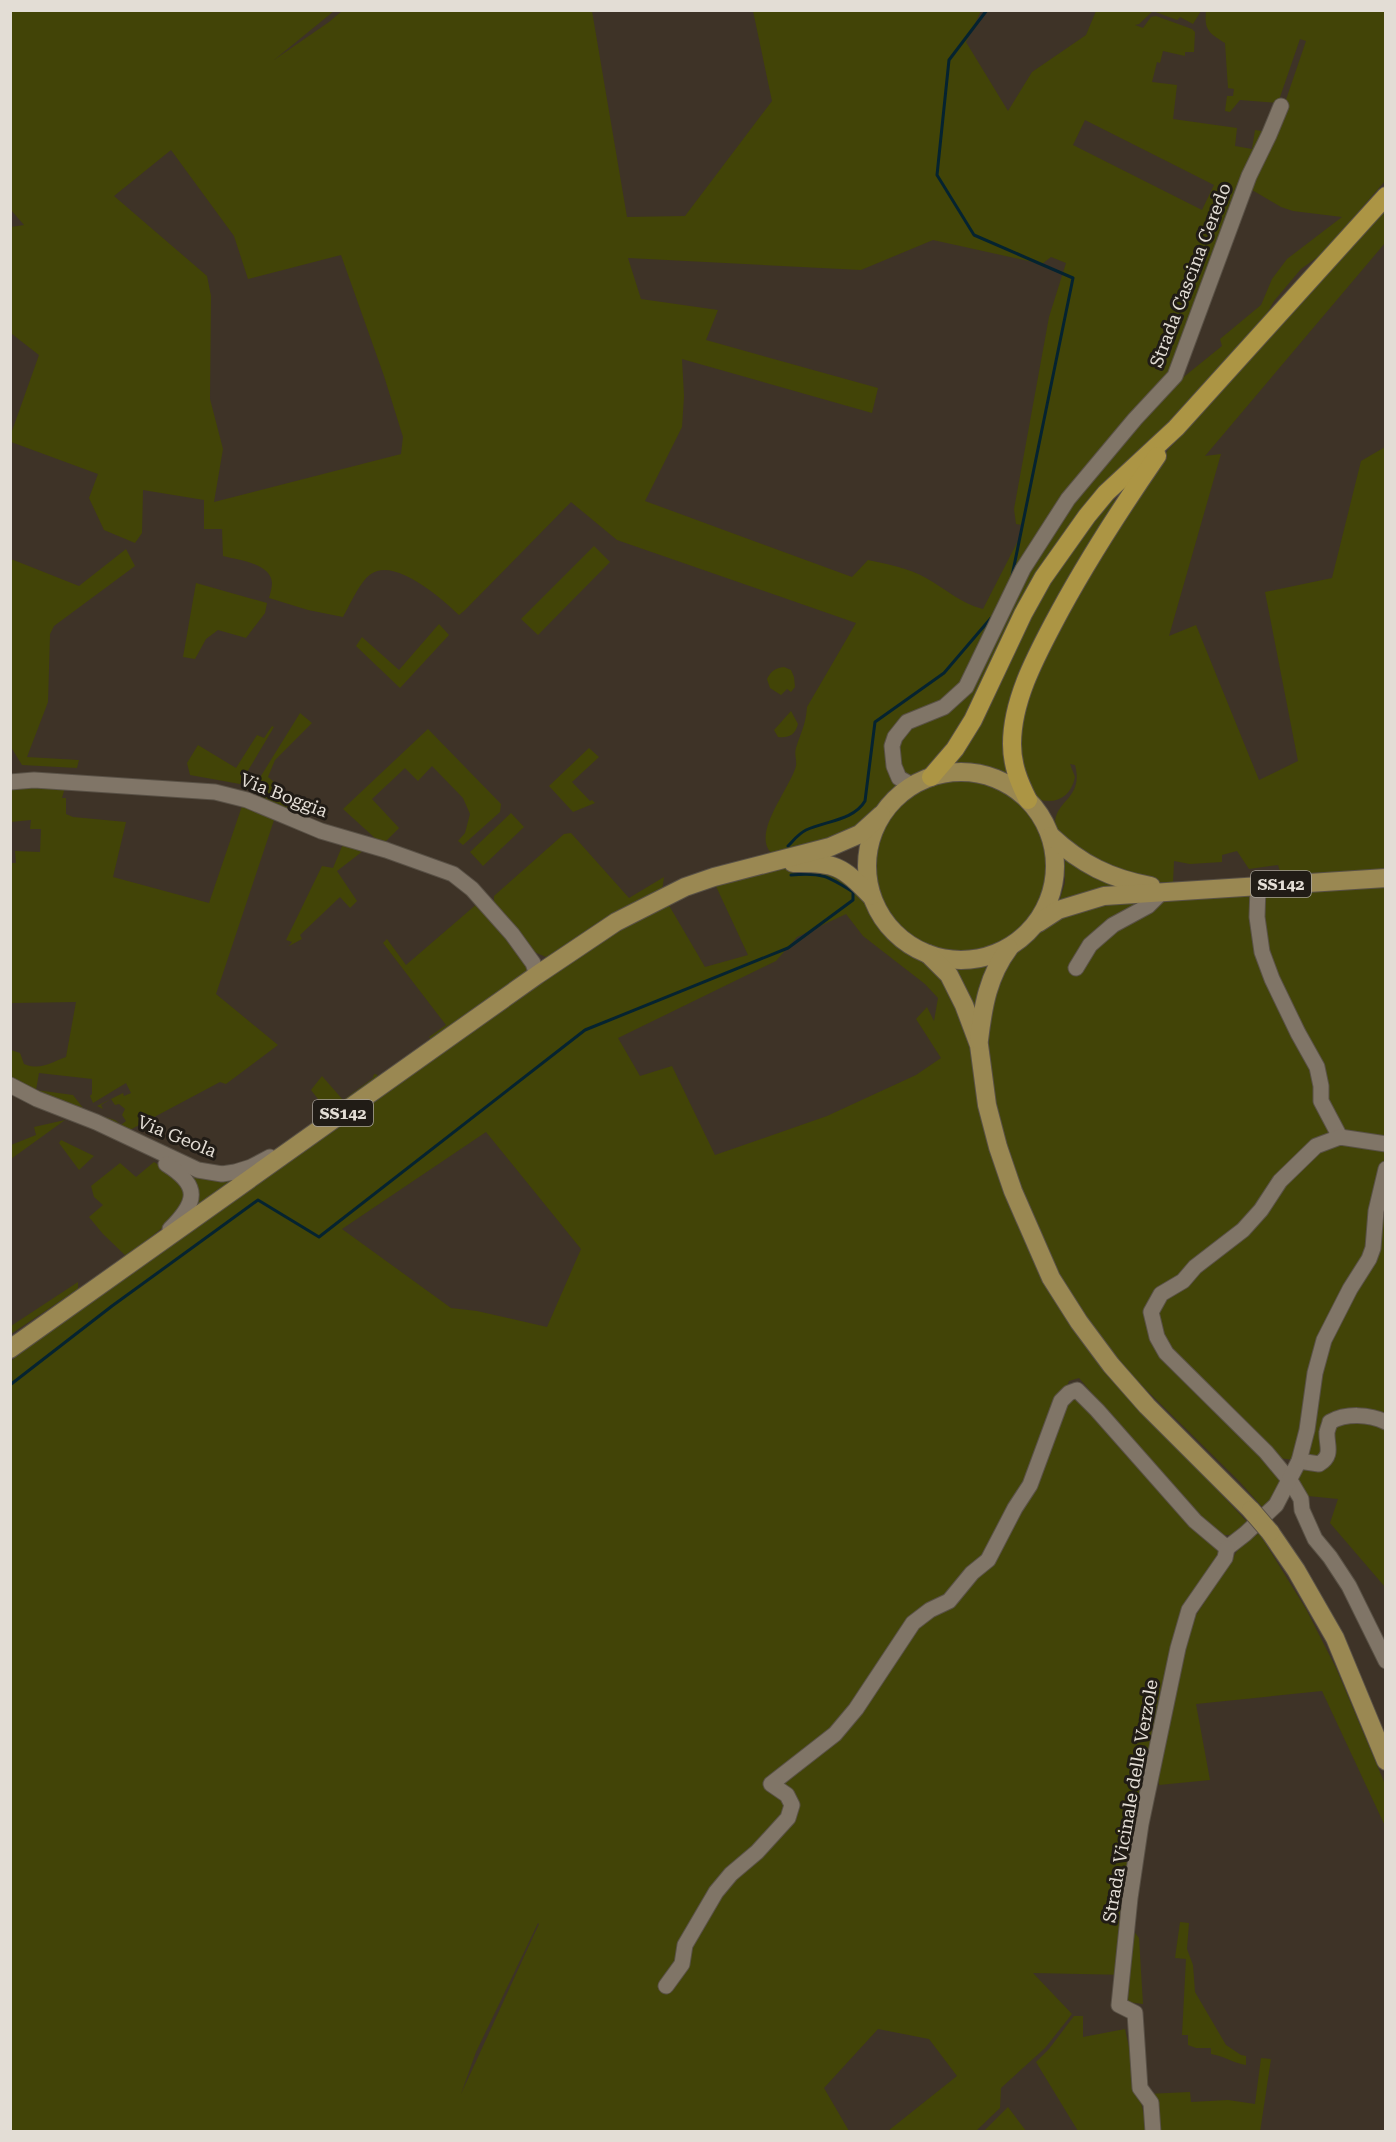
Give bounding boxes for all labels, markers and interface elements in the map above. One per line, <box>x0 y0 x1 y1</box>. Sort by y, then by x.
street label: Strada Cascina Ceredo <box>1145 180 1235 370</box>
street label: Via Boggia <box>237 769 331 821</box>
road number: SS142 <box>1251 871 1311 897</box>
road number: SS142 <box>313 1100 373 1126</box>
street label: Via Geola <box>134 1111 220 1161</box>
street label: Strada Vicinale delle Verzole <box>1098 1678 1162 1924</box>

